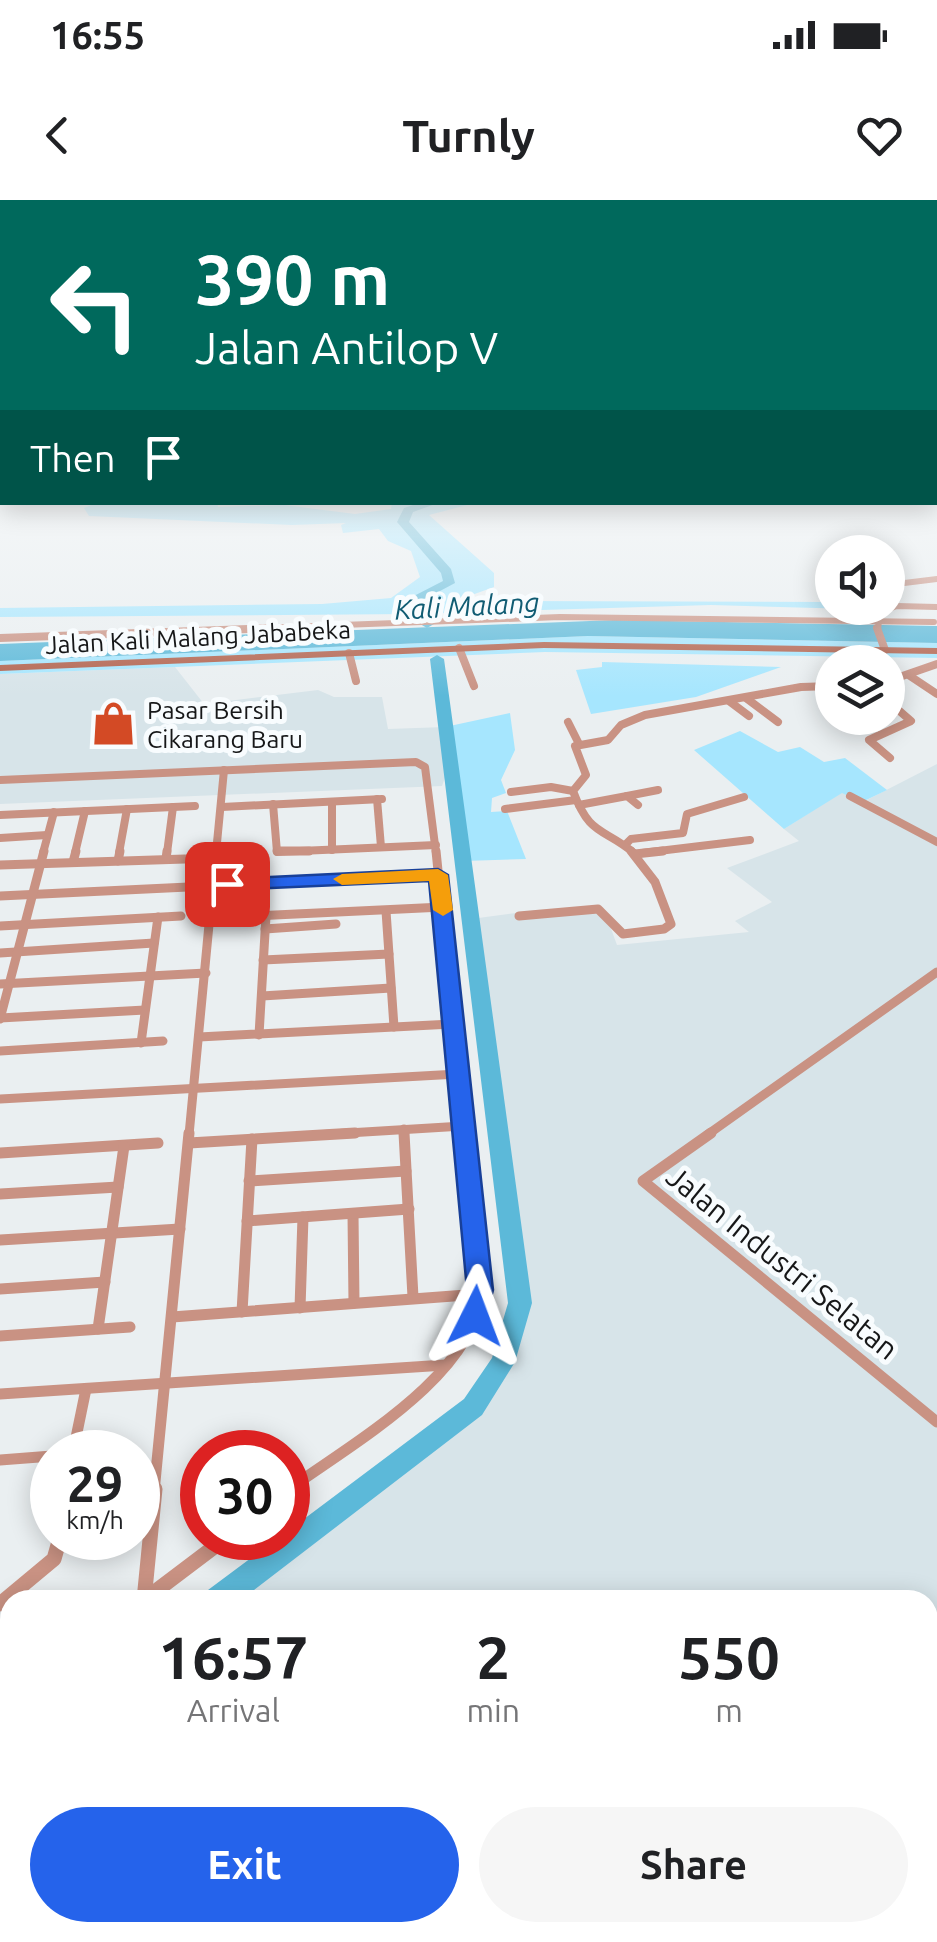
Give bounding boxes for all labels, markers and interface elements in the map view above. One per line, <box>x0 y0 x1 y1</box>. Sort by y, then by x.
text: 16:55 <box>50 14 145 56</box>
icon: back <box>30 108 85 163</box>
icon: heart <box>852 108 907 163</box>
text: Turnly <box>402 110 535 161</box>
icon: left <box>30 240 160 370</box>
text: 390 m <box>195 240 390 318</box>
text: Jalan Antilop V <box>195 322 498 373</box>
icon: arrive <box>136 430 191 485</box>
text: Then <box>30 437 116 479</box>
map controls <box>815 535 905 735</box>
button: sound <box>815 535 905 625</box>
water label: Kali Malang <box>394 586 540 625</box>
street label: Jalan Kali Malang Jababeka <box>45 615 351 659</box>
button: layers <box>815 645 905 735</box>
place label: Pasar Bersih Cikarang Baru <box>147 696 303 753</box>
shop icon: Pasar Bersih Cikarang Baru <box>90 700 138 748</box>
pin <box>185 842 270 927</box>
icon: arrive <box>200 857 255 912</box>
street label: Jalan Industri Selatan <box>660 1159 905 1366</box>
position arrow <box>423 1264 527 1368</box>
speed limit sign: 30 <box>180 1430 310 1560</box>
text: 29 <box>67 1455 123 1511</box>
text: km/h <box>66 1506 124 1534</box>
text: 16:57 <box>158 1623 308 1690</box>
text: 2 <box>476 1623 510 1690</box>
text: 550 <box>678 1623 780 1690</box>
text: Arrival <box>187 1692 280 1728</box>
text: min <box>466 1692 520 1728</box>
text: m <box>715 1692 743 1728</box>
button: Exit <box>30 1807 459 1922</box>
button: Share <box>479 1807 908 1922</box>

